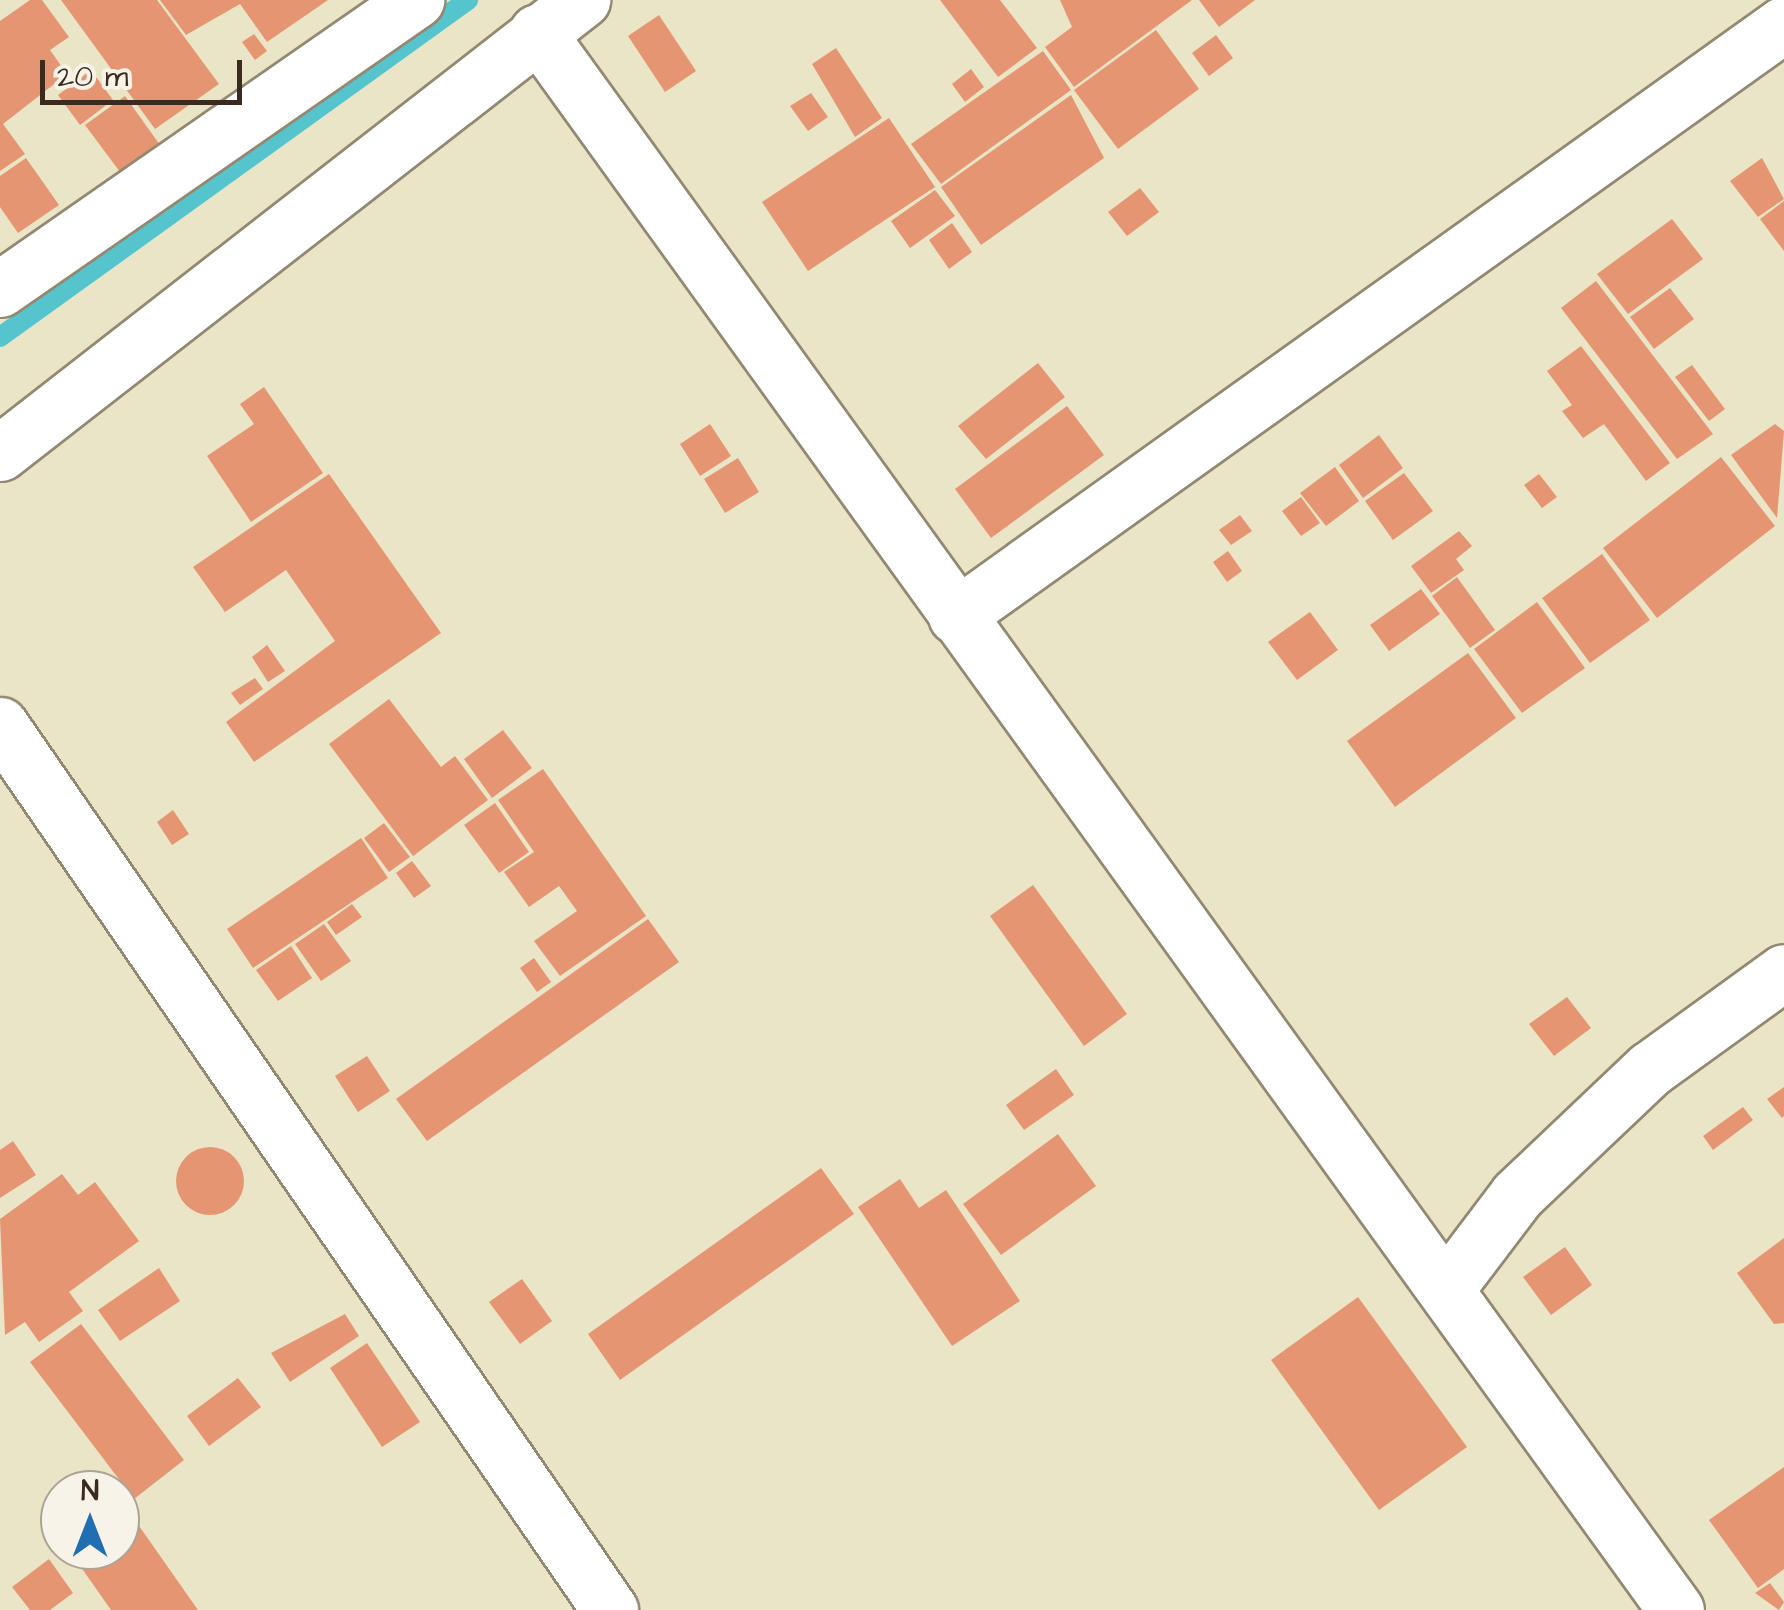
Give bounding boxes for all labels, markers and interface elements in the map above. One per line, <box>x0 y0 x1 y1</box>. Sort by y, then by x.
scale bar <box>45 40 248 102</box>
text: 20 m <box>57 56 128 98</box>
north arrow <box>40 1470 140 1570</box>
text: N <box>81 1472 99 1511</box>

